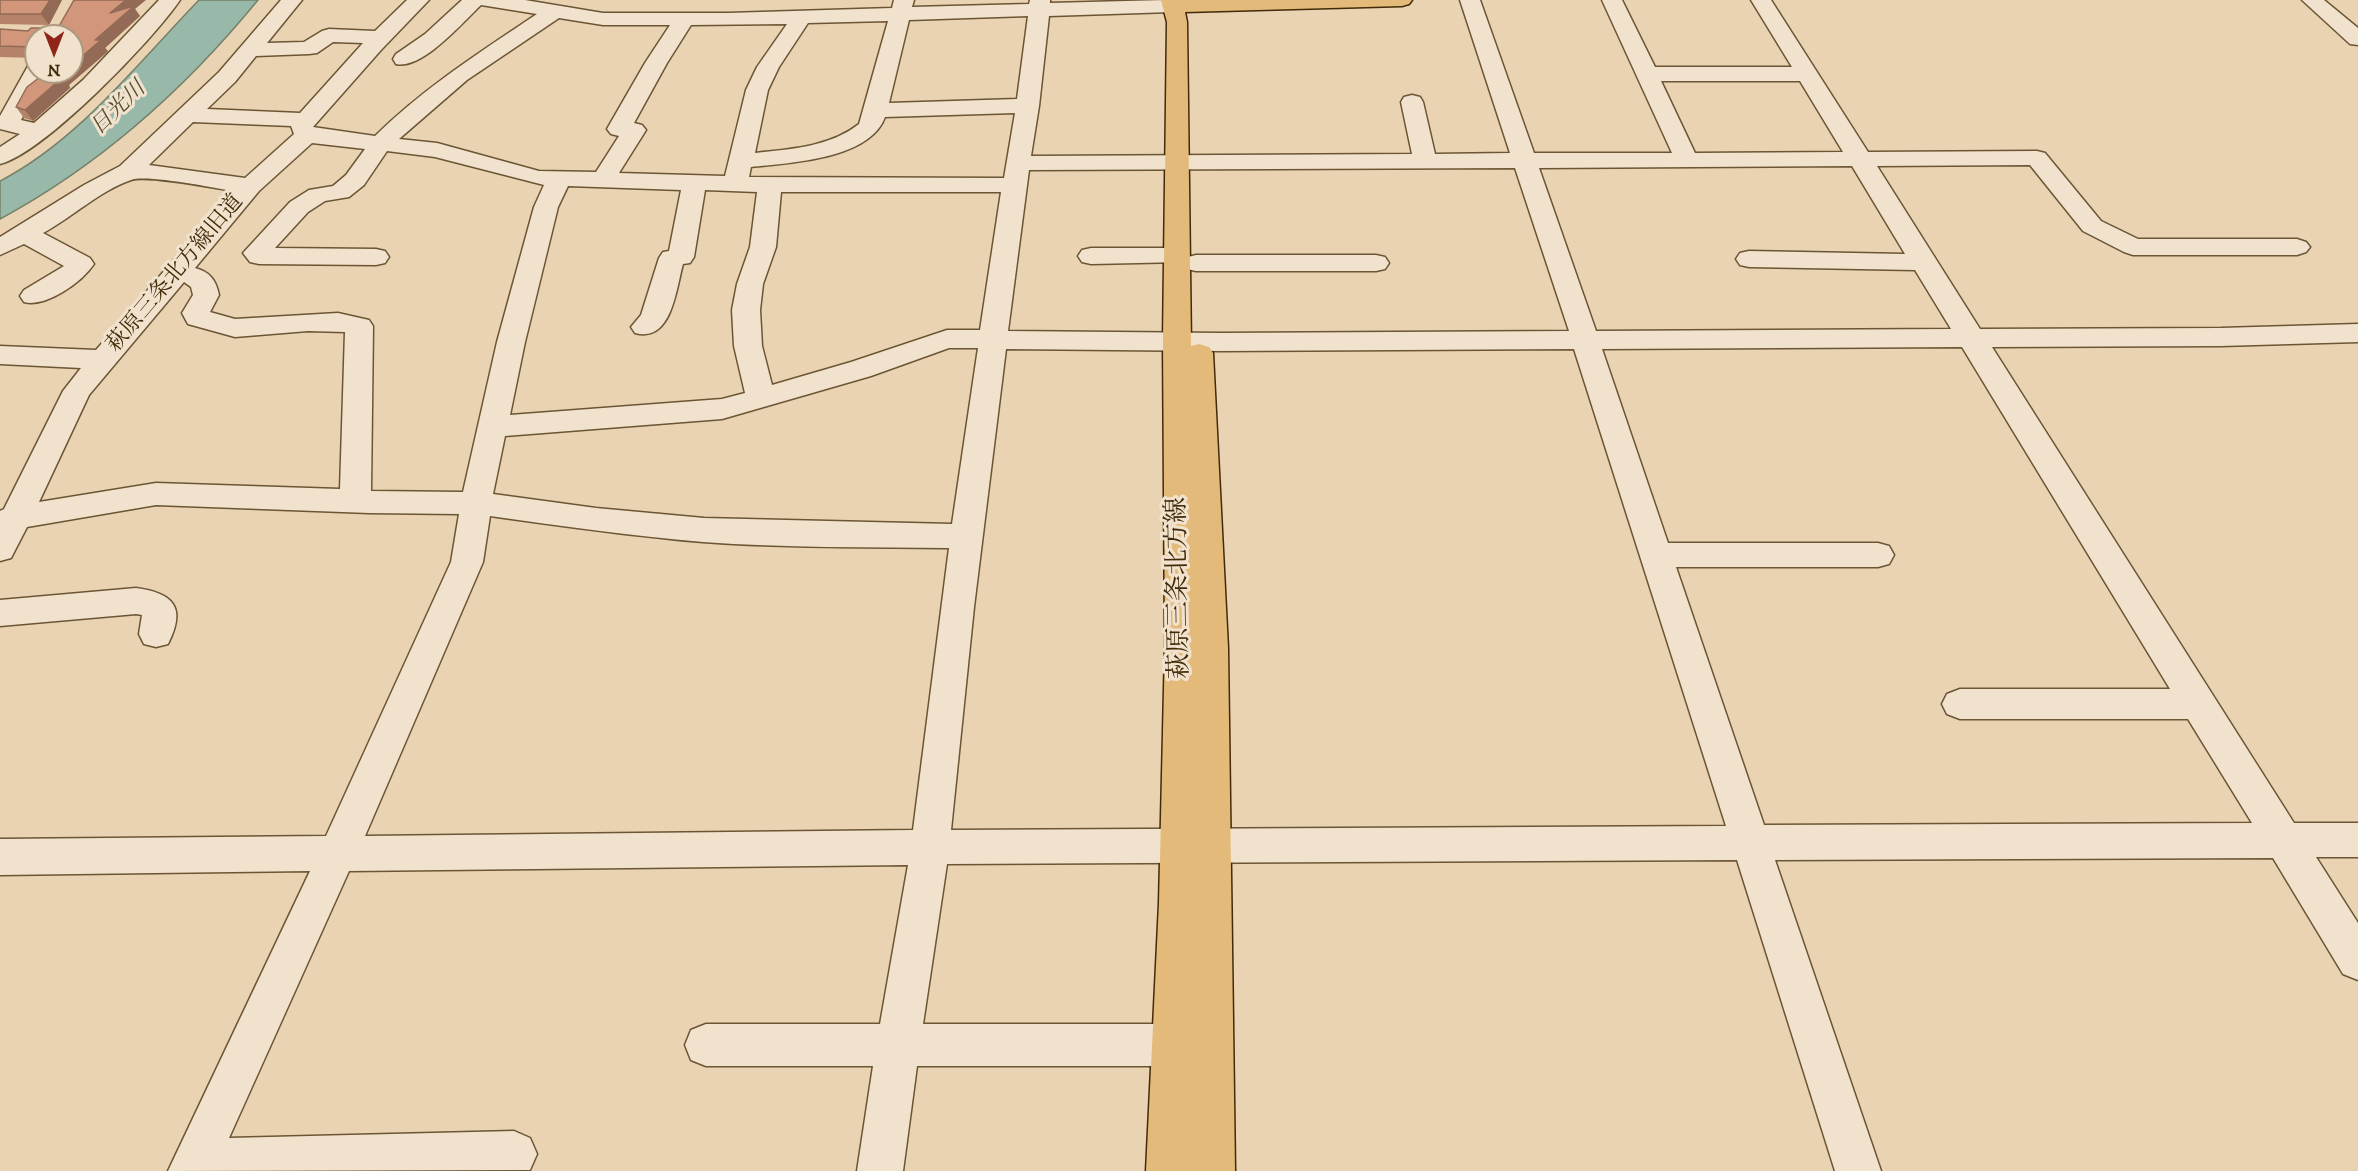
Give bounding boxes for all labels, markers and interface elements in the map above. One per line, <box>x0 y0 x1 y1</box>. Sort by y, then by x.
north arrow <box>24 24 84 84</box>
text: N <box>47 60 61 80</box>
water label: 日光川 <box>86 77 152 141</box>
street label: 萩原三条北方線旧道 <box>102 190 250 358</box>
street label: 萩原三条北方線 <box>1163 497 1197 679</box>

